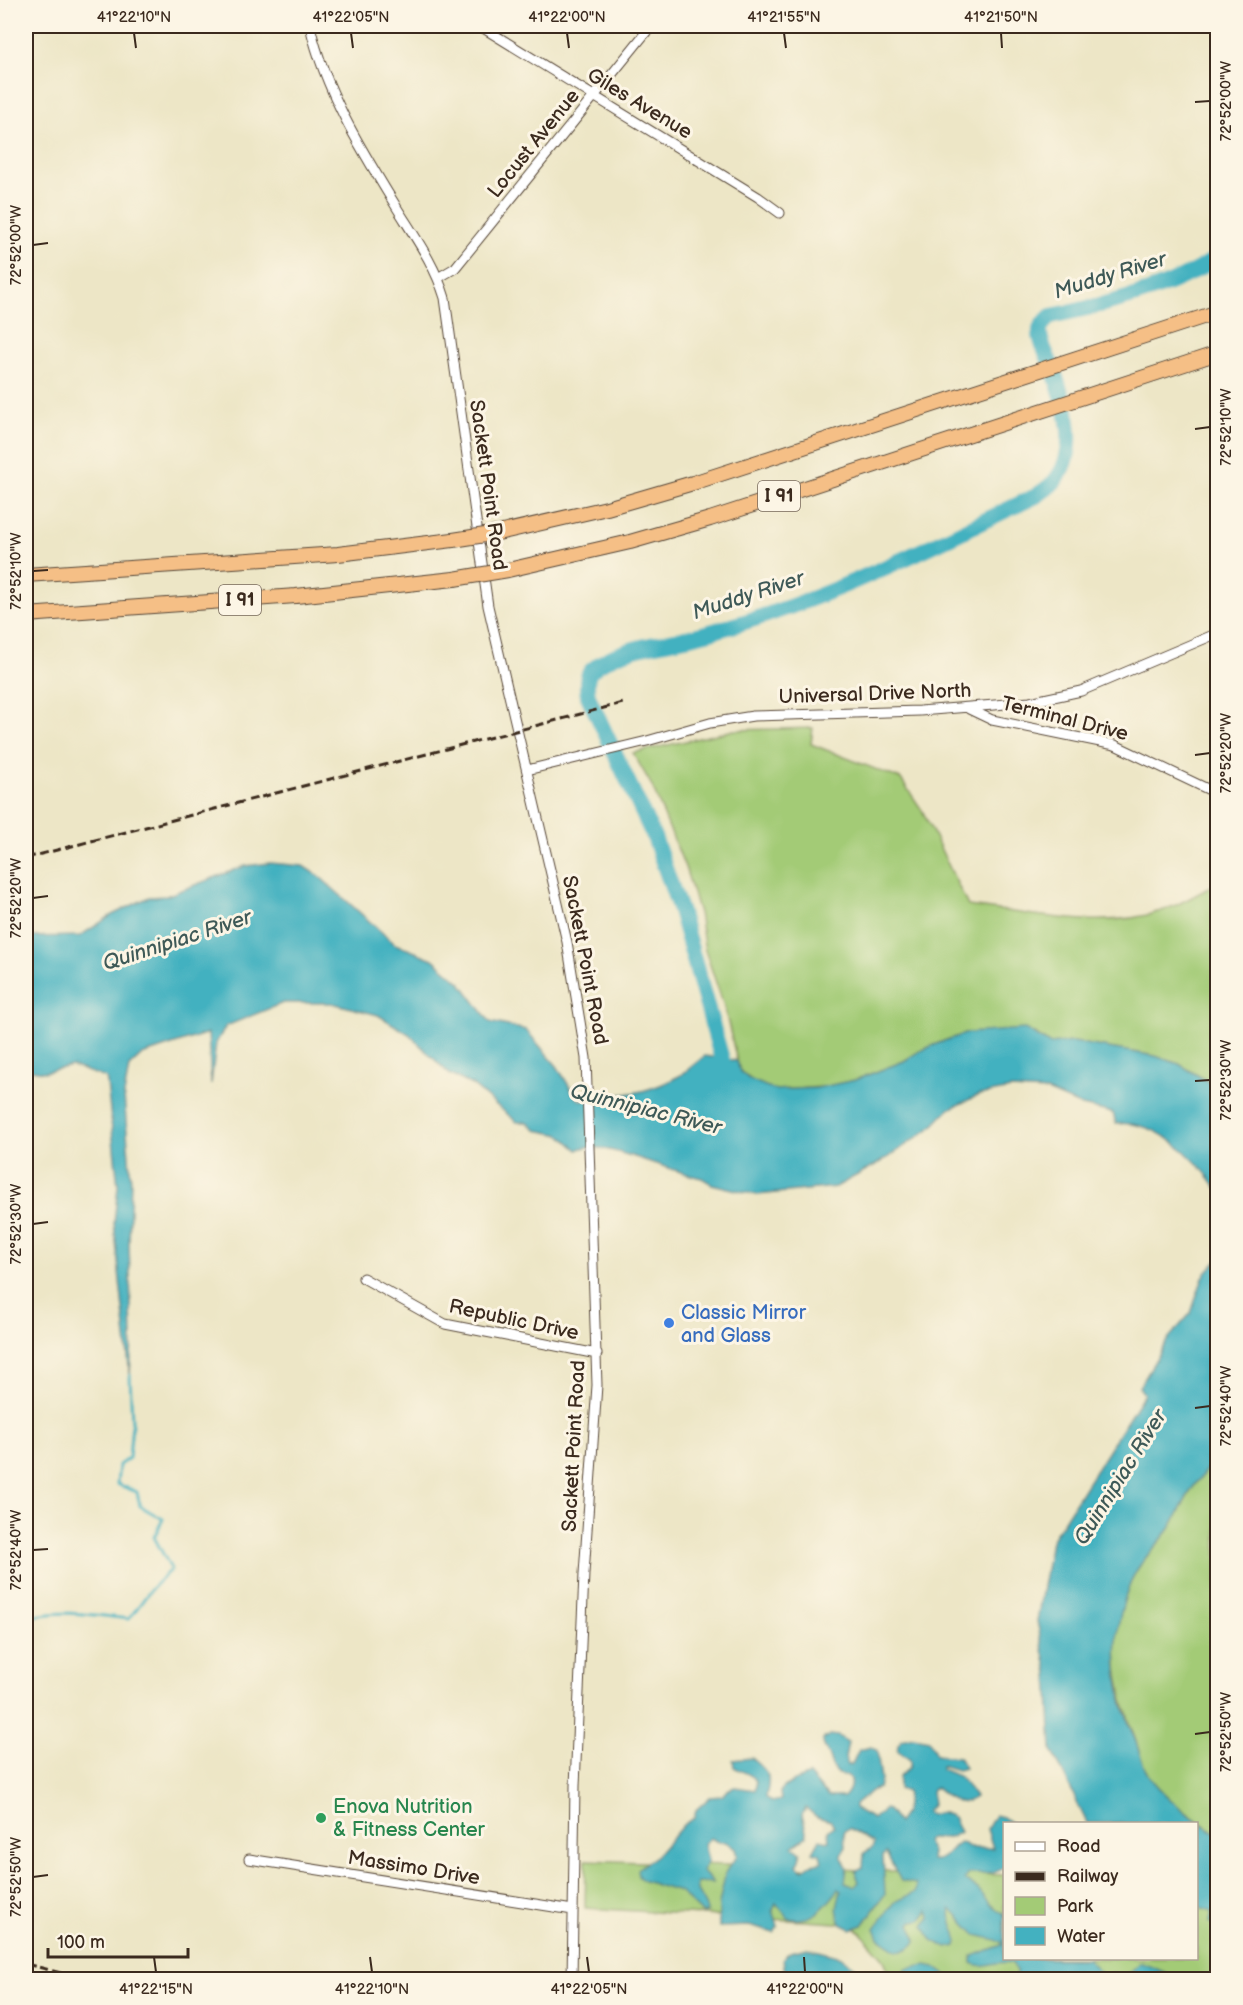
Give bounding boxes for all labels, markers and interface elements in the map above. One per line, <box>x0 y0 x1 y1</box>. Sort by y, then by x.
text: 41°22'10"N <box>97 8 171 27</box>
text: 41°22'05"N <box>312 8 390 27</box>
text: 41°22'00"N <box>528 8 606 27</box>
text: 41°21'55"N <box>747 8 821 27</box>
text: 41°21'50"N <box>964 8 1038 27</box>
text: 72°52'00"W <box>1217 60 1236 141</box>
street label: Giles Avenue <box>583 63 696 145</box>
street label: Locust Avenue <box>483 84 585 203</box>
text: 72°52'00"W <box>7 204 26 285</box>
water label: Muddy River <box>1051 246 1171 304</box>
text: 72°52'10"W <box>1217 388 1236 466</box>
street label: Sackett Point Road <box>464 398 512 572</box>
road number: I 91 <box>758 481 800 511</box>
text: 72°52'10"W <box>7 532 26 610</box>
water label: Muddy River <box>689 565 809 625</box>
road number: I 91 <box>219 585 261 615</box>
street label: Universal Drive North <box>778 679 972 709</box>
street label: Terminal Drive <box>999 692 1131 746</box>
text: 72°52'20"W <box>1217 712 1236 793</box>
text: 72°52'20"W <box>7 857 26 938</box>
street label: Sackett Point Road <box>557 873 613 1047</box>
water label: Quinnipiac River <box>100 904 256 976</box>
text: 72°52'30"W <box>1217 1039 1236 1120</box>
water label: Quinnipiac River <box>568 1079 725 1141</box>
text: 72°52'30"W <box>7 1183 26 1264</box>
street label: Republic Drive <box>447 1295 581 1345</box>
place label: Classic Mirror and Glass <box>681 1301 807 1348</box>
marker: Classic Mirror and Glass <box>662 1316 676 1330</box>
street label: Sackett Point Road <box>558 1360 590 1533</box>
text: 72°52'40"W <box>1217 1365 1236 1446</box>
water label: Quinnipiac River <box>1069 1404 1173 1550</box>
text: 72°52'40"W <box>7 1509 26 1590</box>
text: 72°52'50"W <box>1217 1692 1236 1772</box>
place label: Enova Nutrition & Fitness Center <box>333 1795 485 1842</box>
marker: Enova Nutrition & Fitness Center <box>314 1811 328 1825</box>
legend <box>1003 1822 1198 1960</box>
text: Road <box>1057 1836 1101 1857</box>
text: 72°52'50"W <box>7 1837 26 1917</box>
street label: Massimo Drive <box>346 1846 482 1890</box>
text: Railway <box>1057 1866 1119 1887</box>
text: Park <box>1057 1896 1093 1917</box>
scale bar <box>48 1921 188 1959</box>
text: Water <box>1057 1926 1105 1947</box>
text: 100 m <box>57 1932 105 1953</box>
text: 41°22'15"N <box>119 1980 193 1999</box>
text: 41°22'10"N <box>335 1980 409 1999</box>
text: 41°22'05"N <box>550 1980 628 1999</box>
text: 41°22'00"N <box>766 1980 844 1999</box>

